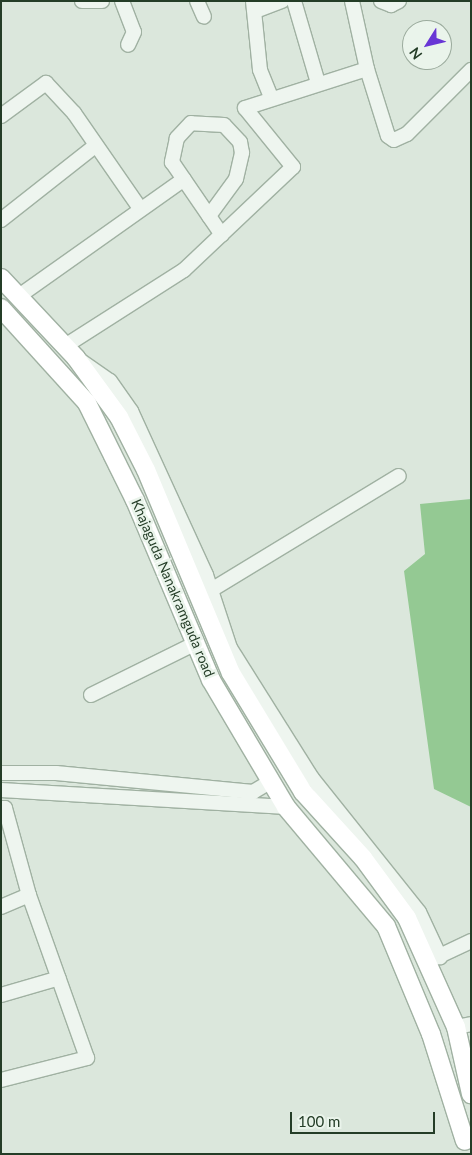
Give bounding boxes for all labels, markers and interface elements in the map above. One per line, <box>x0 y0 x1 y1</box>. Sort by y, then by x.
north arrow <box>402 20 452 70</box>
text: N <box>405 44 425 63</box>
street label: Khajaguda Nanakramguda road <box>128 497 218 679</box>
scale bar <box>292 1102 437 1134</box>
text: 100 m <box>298 1112 340 1130</box>

